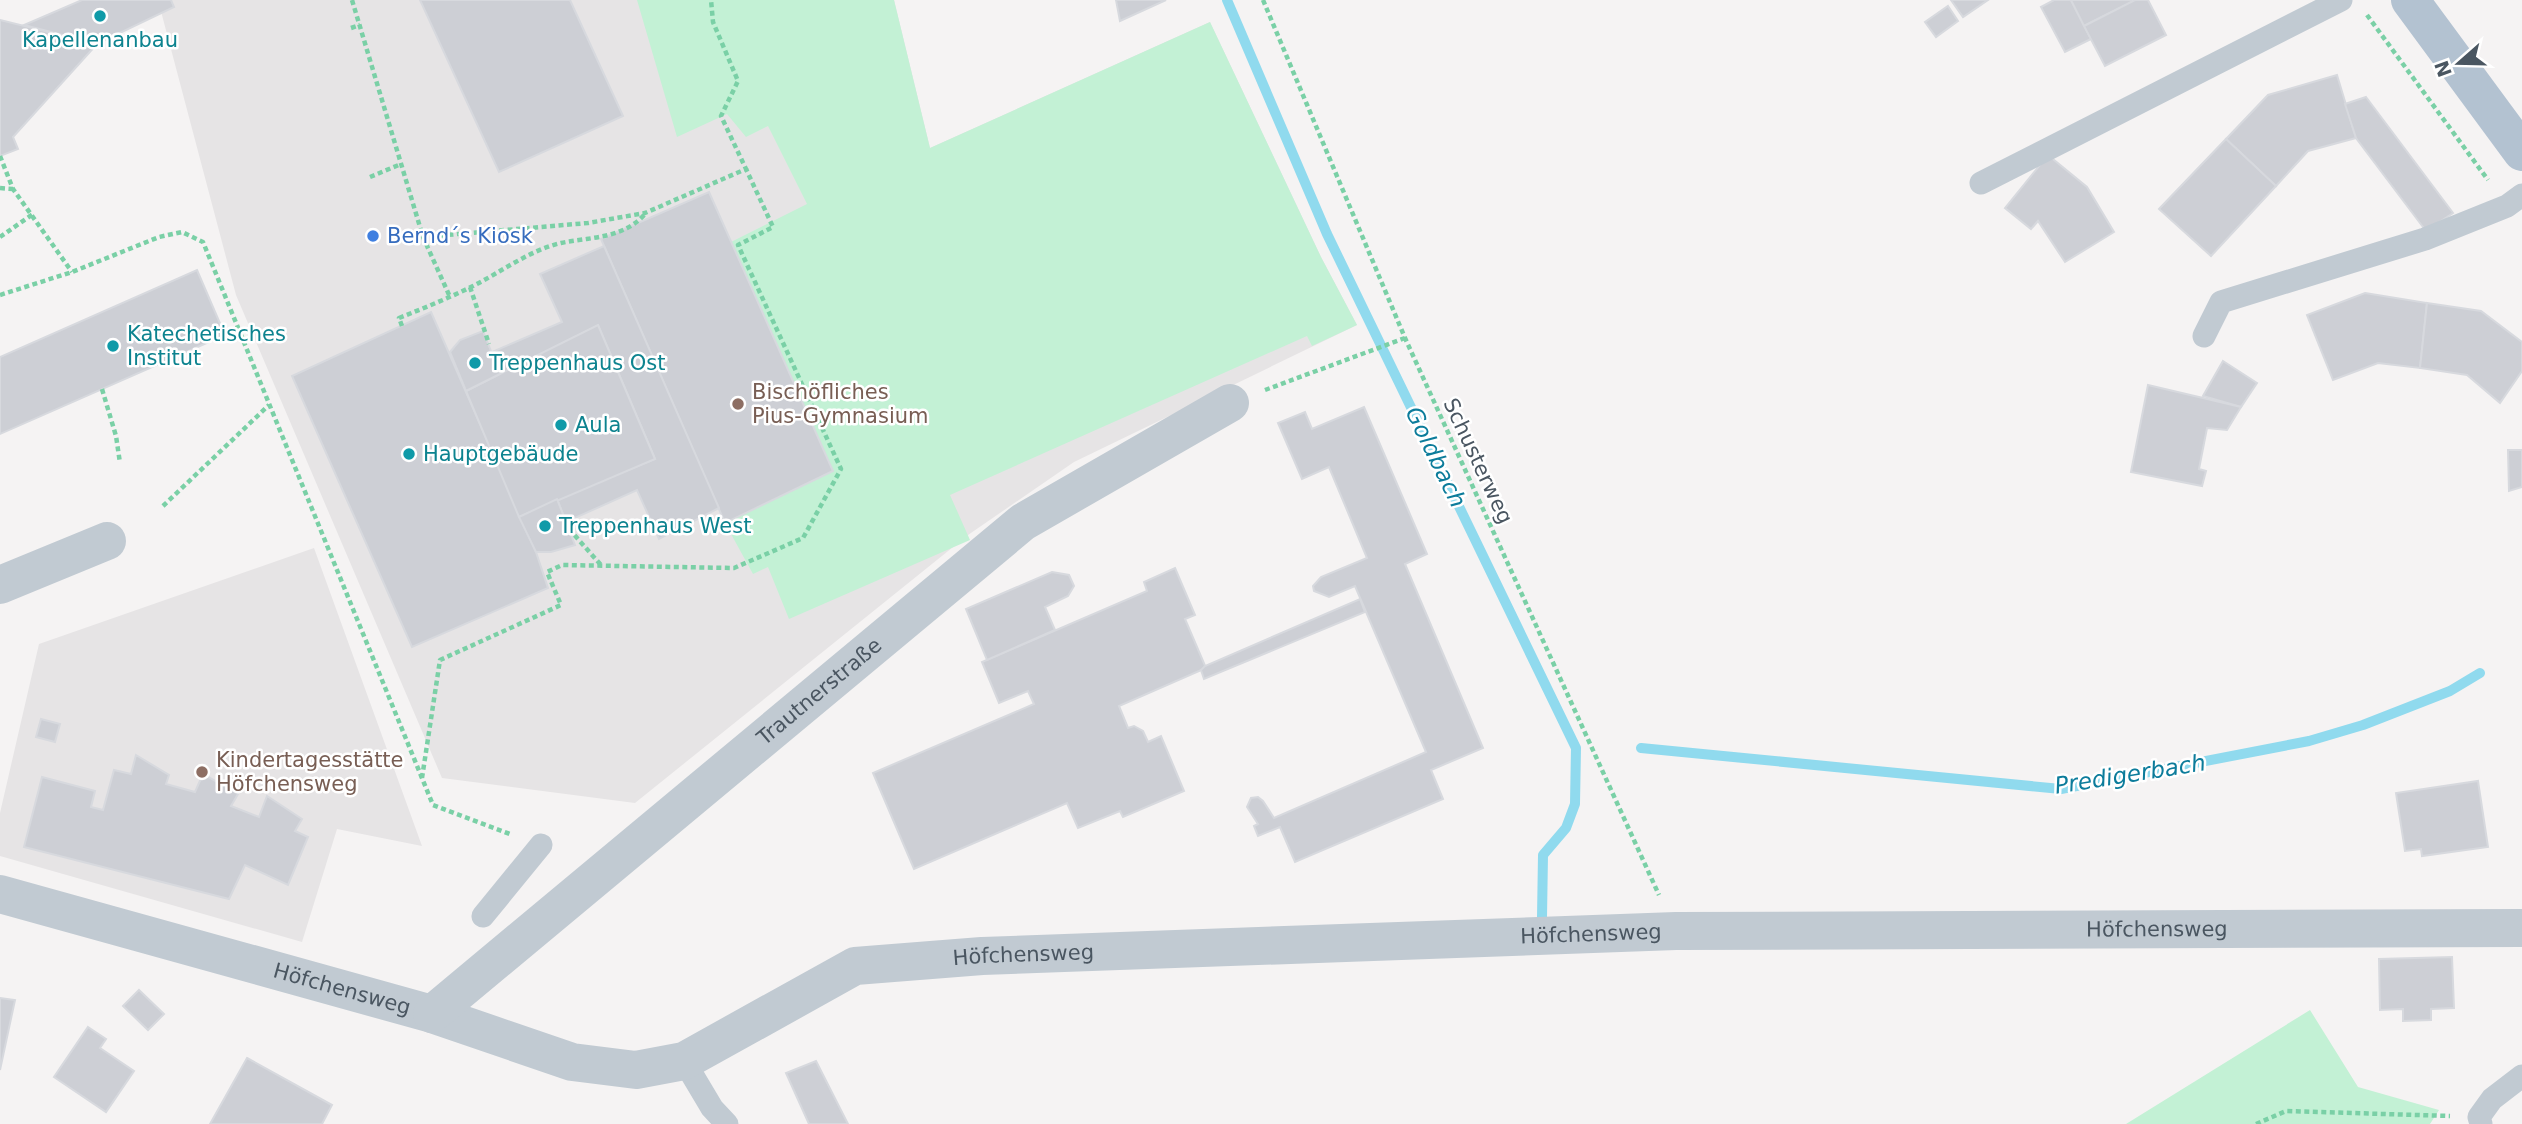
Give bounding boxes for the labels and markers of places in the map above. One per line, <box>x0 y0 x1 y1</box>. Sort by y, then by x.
marker: Kapellenanbau <box>92 8 108 24</box>
place label: Kapellenanbau <box>22 28 178 52</box>
place label: Bernd´s Kiosk <box>387 224 534 248</box>
marker: Bernd´s Kiosk <box>365 228 381 244</box>
place label: Katechetisches Institut <box>127 322 286 370</box>
marker: Katechetisches Institut <box>105 338 121 354</box>
place label: Treppenhaus Ost <box>488 351 666 375</box>
marker: Treppenhaus Ost <box>467 355 483 371</box>
place label: Bischöfliches Pius-Gymnasium <box>752 380 929 428</box>
marker: Bischöfliches Pius-Gymnasium <box>730 396 746 412</box>
place label: Aula <box>575 413 621 437</box>
marker: Aula <box>553 417 569 433</box>
place label: Hauptgebäude <box>423 442 579 466</box>
marker: Hauptgebäude <box>401 446 417 462</box>
place label: Treppenhaus West <box>558 514 751 538</box>
marker: Treppenhaus West <box>537 518 553 534</box>
place label: Kindertagesstätte Höfchensweg <box>216 748 404 796</box>
marker: Kindertagesstätte Höfchensweg <box>194 764 210 780</box>

